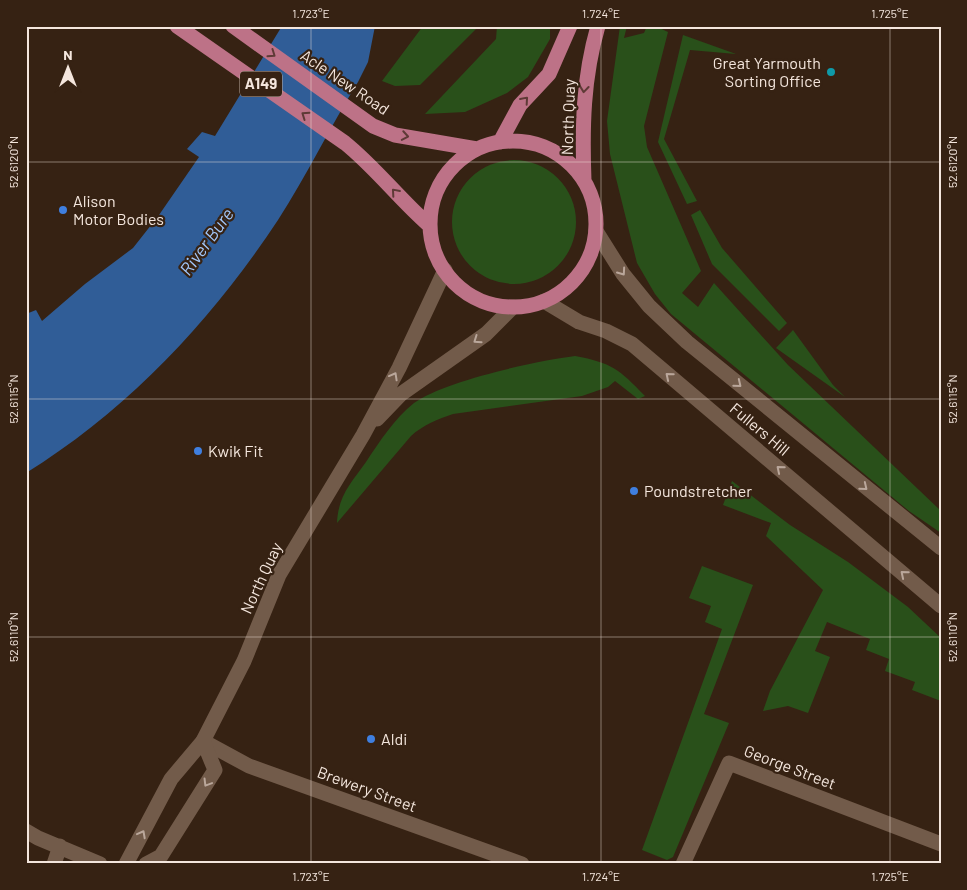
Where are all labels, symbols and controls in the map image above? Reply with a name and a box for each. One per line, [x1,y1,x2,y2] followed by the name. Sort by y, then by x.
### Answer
[292,6,330,20] text: 1.723°E
[582,6,620,20] text: 1.724°E
[871,6,909,20] text: 1.725°E
[42,42,92,92] north arrow
[297,45,393,118] street label: Acle New Road
[63,46,73,63] text: N
[266,49,275,57] one-way arrow
[713,53,821,90] place label: Great Yarmouth Sorting Office
[825,66,837,78] marker: Great Yarmouth Sorting Office
[240,72,282,96] road number: A149
[557,78,578,156] street label: North Quay
[579,86,590,94] one-way arrow
[519,97,528,106] one-way arrow
[301,112,310,121] one-way arrow
[401,131,410,141] one-way arrow
[6,136,20,188] text: 52.6120°N
[945,136,959,188] text: 52.6120°N
[392,189,401,198] one-way arrow
[73,191,164,228] place label: Alison Motor Bodies
[174,203,238,279] water label: River Bure
[57,204,69,216] marker: Alison Motor Bodies
[616,266,625,276] one-way arrow
[473,334,483,343] one-way arrow
[388,373,398,382] one-way arrow
[666,373,675,382] one-way arrow
[6,374,20,424] text: 52.6115°N
[945,374,959,424] text: 52.6115°N
[733,379,742,388] one-way arrow
[727,398,794,459] street label: Fullers Hill
[208,441,263,460] place label: Kwik Fit
[192,445,204,457] marker: Kwik Fit
[777,466,786,474] one-way arrow
[644,481,752,500] place label: Poundstretcher
[859,481,868,490] one-way arrow
[628,485,640,497] marker: Poundstretcher
[236,539,286,616] street label: North Quay
[900,571,909,580] one-way arrow
[6,612,20,662] text: 52.6110°N
[945,612,959,662] text: 52.6110°N
[381,729,407,748] place label: Aldi
[365,733,377,745] marker: Aldi
[742,740,839,793] street label: George Street
[315,762,419,815] street label: Brewery Street
[204,778,213,787] one-way arrow
[135,831,145,840] one-way arrow
[292,869,330,883] text: 1.723°E
[582,869,620,883] text: 1.724°E
[871,869,909,883] text: 1.725°E

